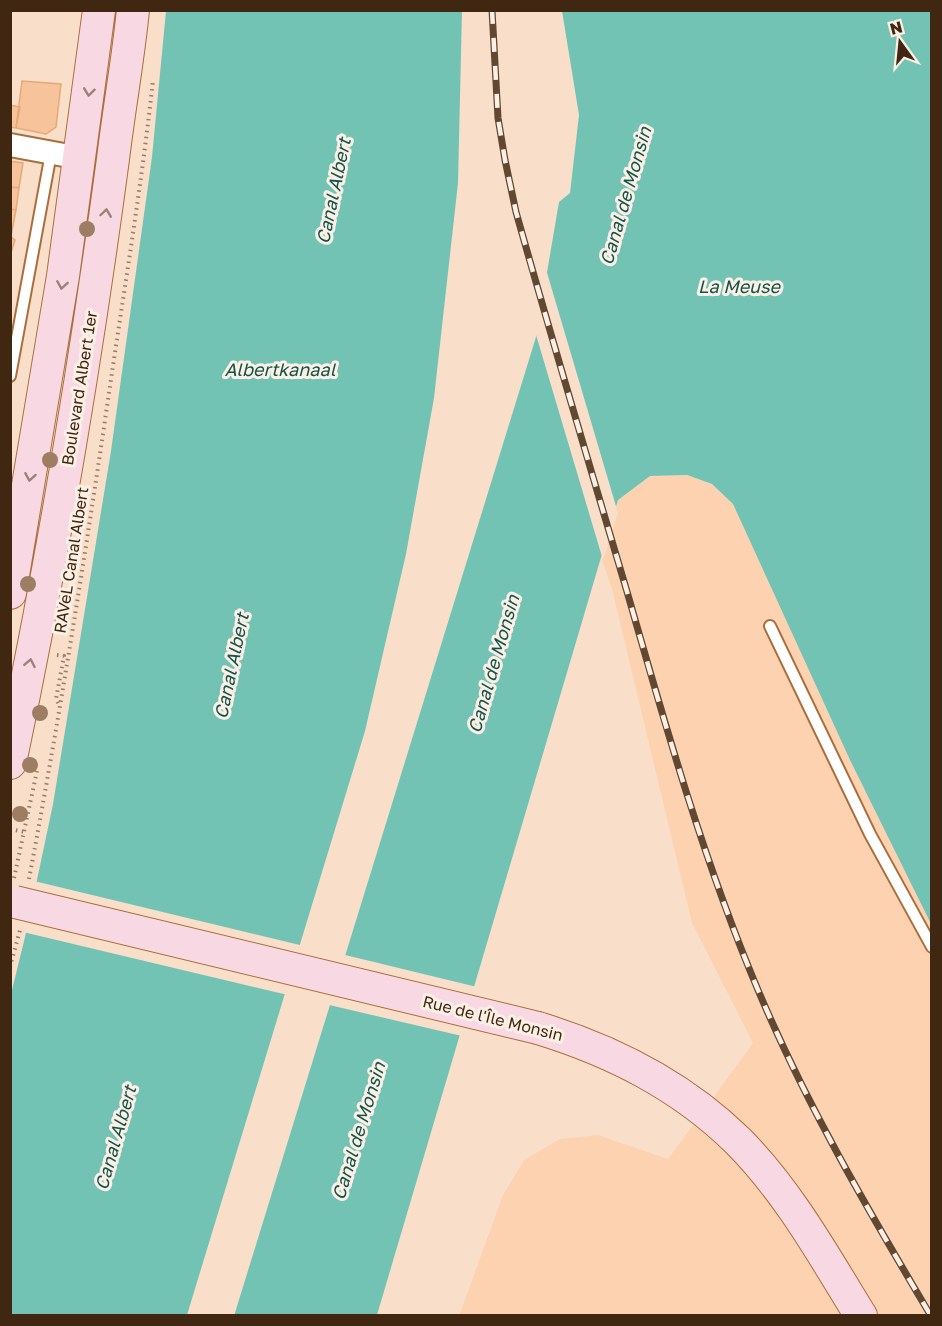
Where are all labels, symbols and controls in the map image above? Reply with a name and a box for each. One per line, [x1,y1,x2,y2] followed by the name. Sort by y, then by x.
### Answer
[870,12,930,72] north arrow
[888,16,905,39] text: N
[83,87,96,96] one-way arrow
[595,123,656,267] water label: Canal de Monsin
[311,134,355,246] water label: Canal Albert
[100,208,112,218] one-way arrow
[698,275,782,297] water label: La Meuse
[56,280,68,289] one-way arrow
[57,309,101,467] street label: Boulevard Albert 1er
[225,358,337,380] water label: Albertkanaal
[24,472,37,482] one-way arrow
[50,485,92,635] street label: RAVeL Canal Albert
[463,591,524,735] water label: Canal de Monsin
[209,609,253,721] water label: Canal Albert
[23,659,36,669] one-way arrow
[421,991,565,1045] street label: Rue de l'Île Monsin
[327,1058,390,1202] water label: Canal de Monsin
[90,1081,141,1192] water label: Canal Albert

